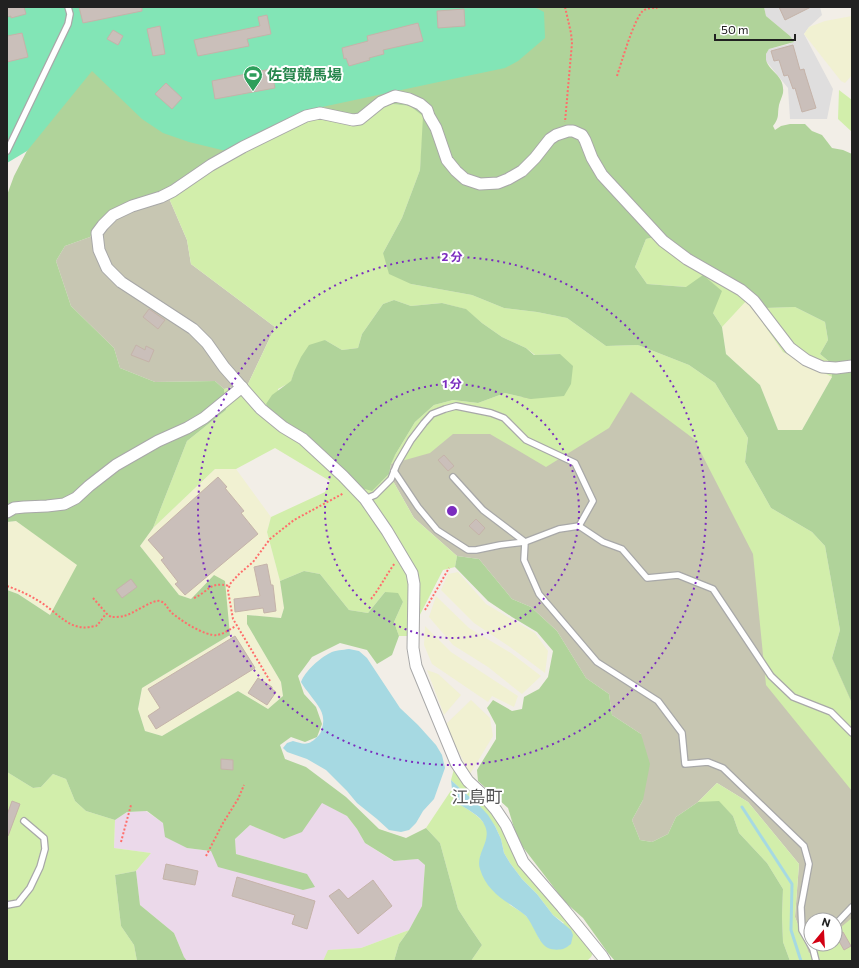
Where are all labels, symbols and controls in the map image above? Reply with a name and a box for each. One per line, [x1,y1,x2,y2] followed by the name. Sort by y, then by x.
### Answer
[715,16,795,42] scale bar
[721,22,749,36] text: 50 m
[242,64,264,92] sports icon: 佐賀競馬場
[267,65,342,83] place label: 佐賀競馬場
[441,249,463,263] text: 2 分
[442,376,462,390] text: 1 分
[445,504,459,518] centre of rings
[452,786,503,807] district label: 江島町
[803,912,843,952] north arrow
[820,915,832,929] text: N

